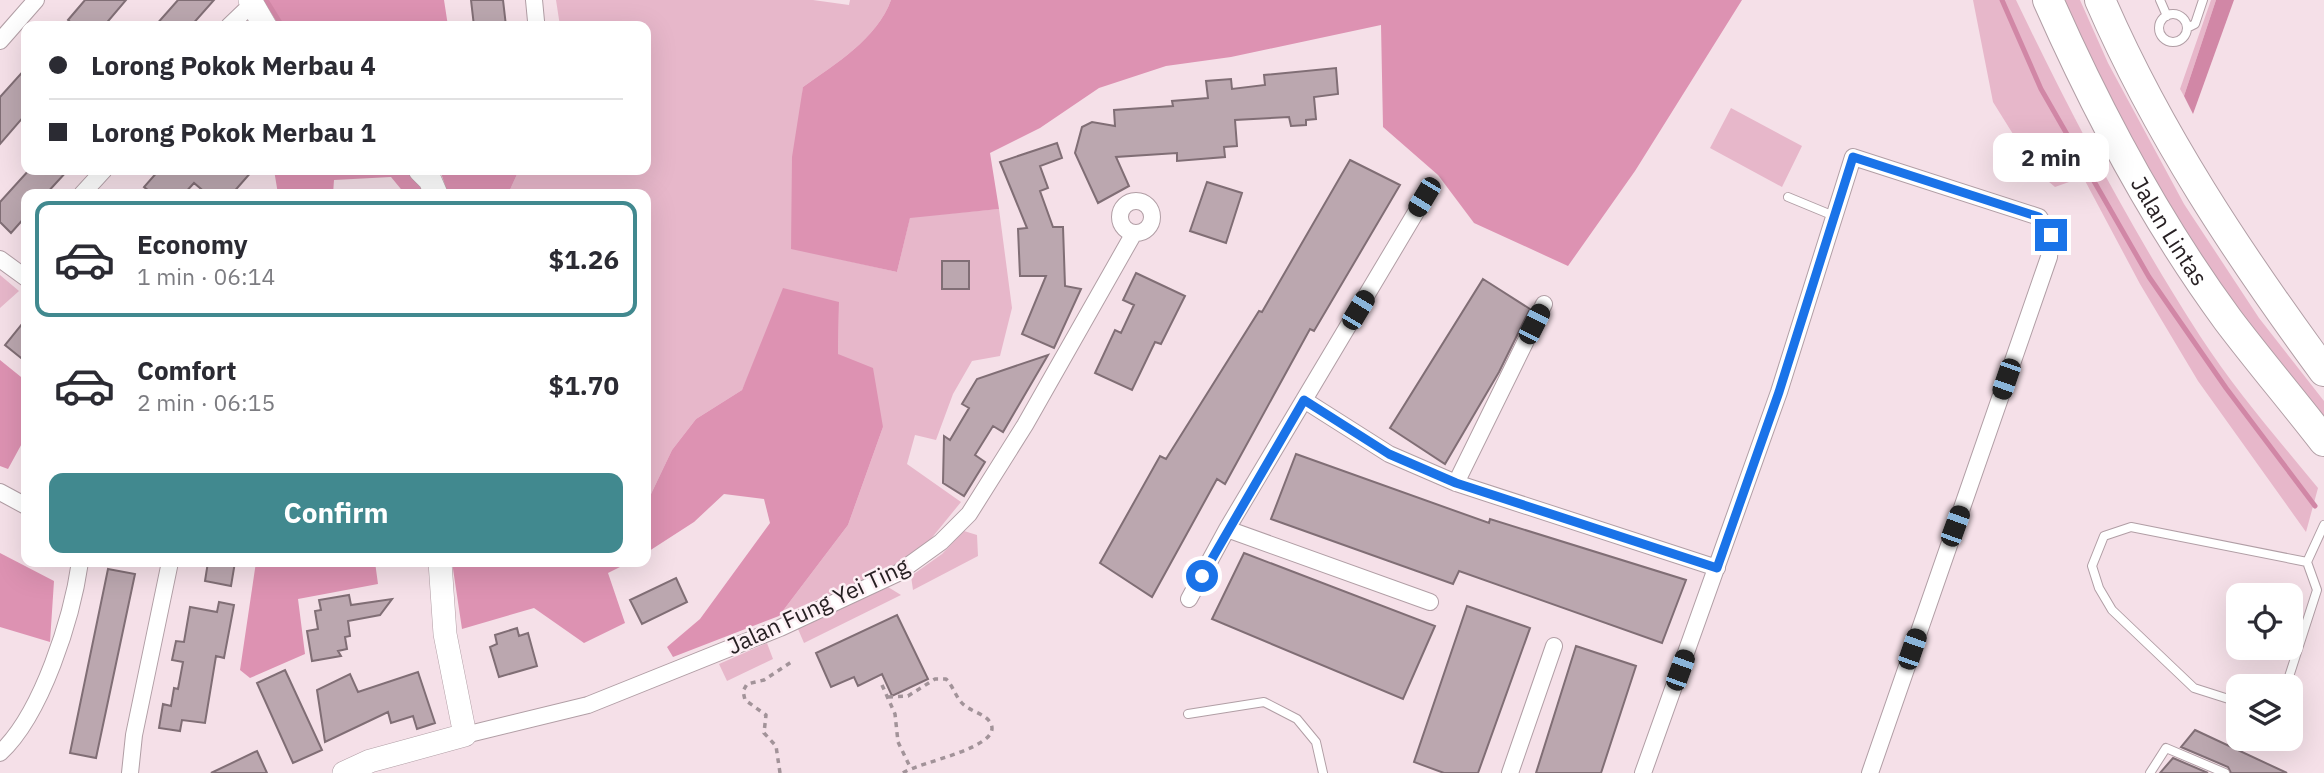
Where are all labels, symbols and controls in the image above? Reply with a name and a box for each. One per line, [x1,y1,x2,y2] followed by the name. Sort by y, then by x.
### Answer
[91,48,376,82] text: Lorong Pokok Merbau 4
[91,115,376,149] text: Lorong Pokok Merbau 1
[1993,134,2109,182] callout: 2 min
[2021,142,2081,172] text: 2 min
[2125,171,2215,291] street label: Jalan Lintas
[1405,174,1444,220] car
[2035,219,2067,251] route end
[137,227,248,261] text: Economy
[53,228,116,291] icon: car
[549,242,619,276] text: $1.26
[137,261,275,291] text: 1 min · 06:14
[1339,287,1378,333] car
[1516,301,1553,347] car
[137,353,236,387] text: Comfort
[53,354,116,417] icon: car
[1990,356,2023,402] car
[549,368,619,402] text: $1.70
[137,387,275,417] text: 2 min · 06:15
[49,473,623,553] button: Confirm
[1938,503,1973,549] car
[722,550,913,660] street label: Jalan Fung Yei Ting
[1186,560,1218,592] route start
[2226,583,2303,751] map controls
[2226,583,2303,660] button: locate
[1896,626,1929,672] car
[1663,647,1698,693] car
[2226,674,2303,751] button: layers

